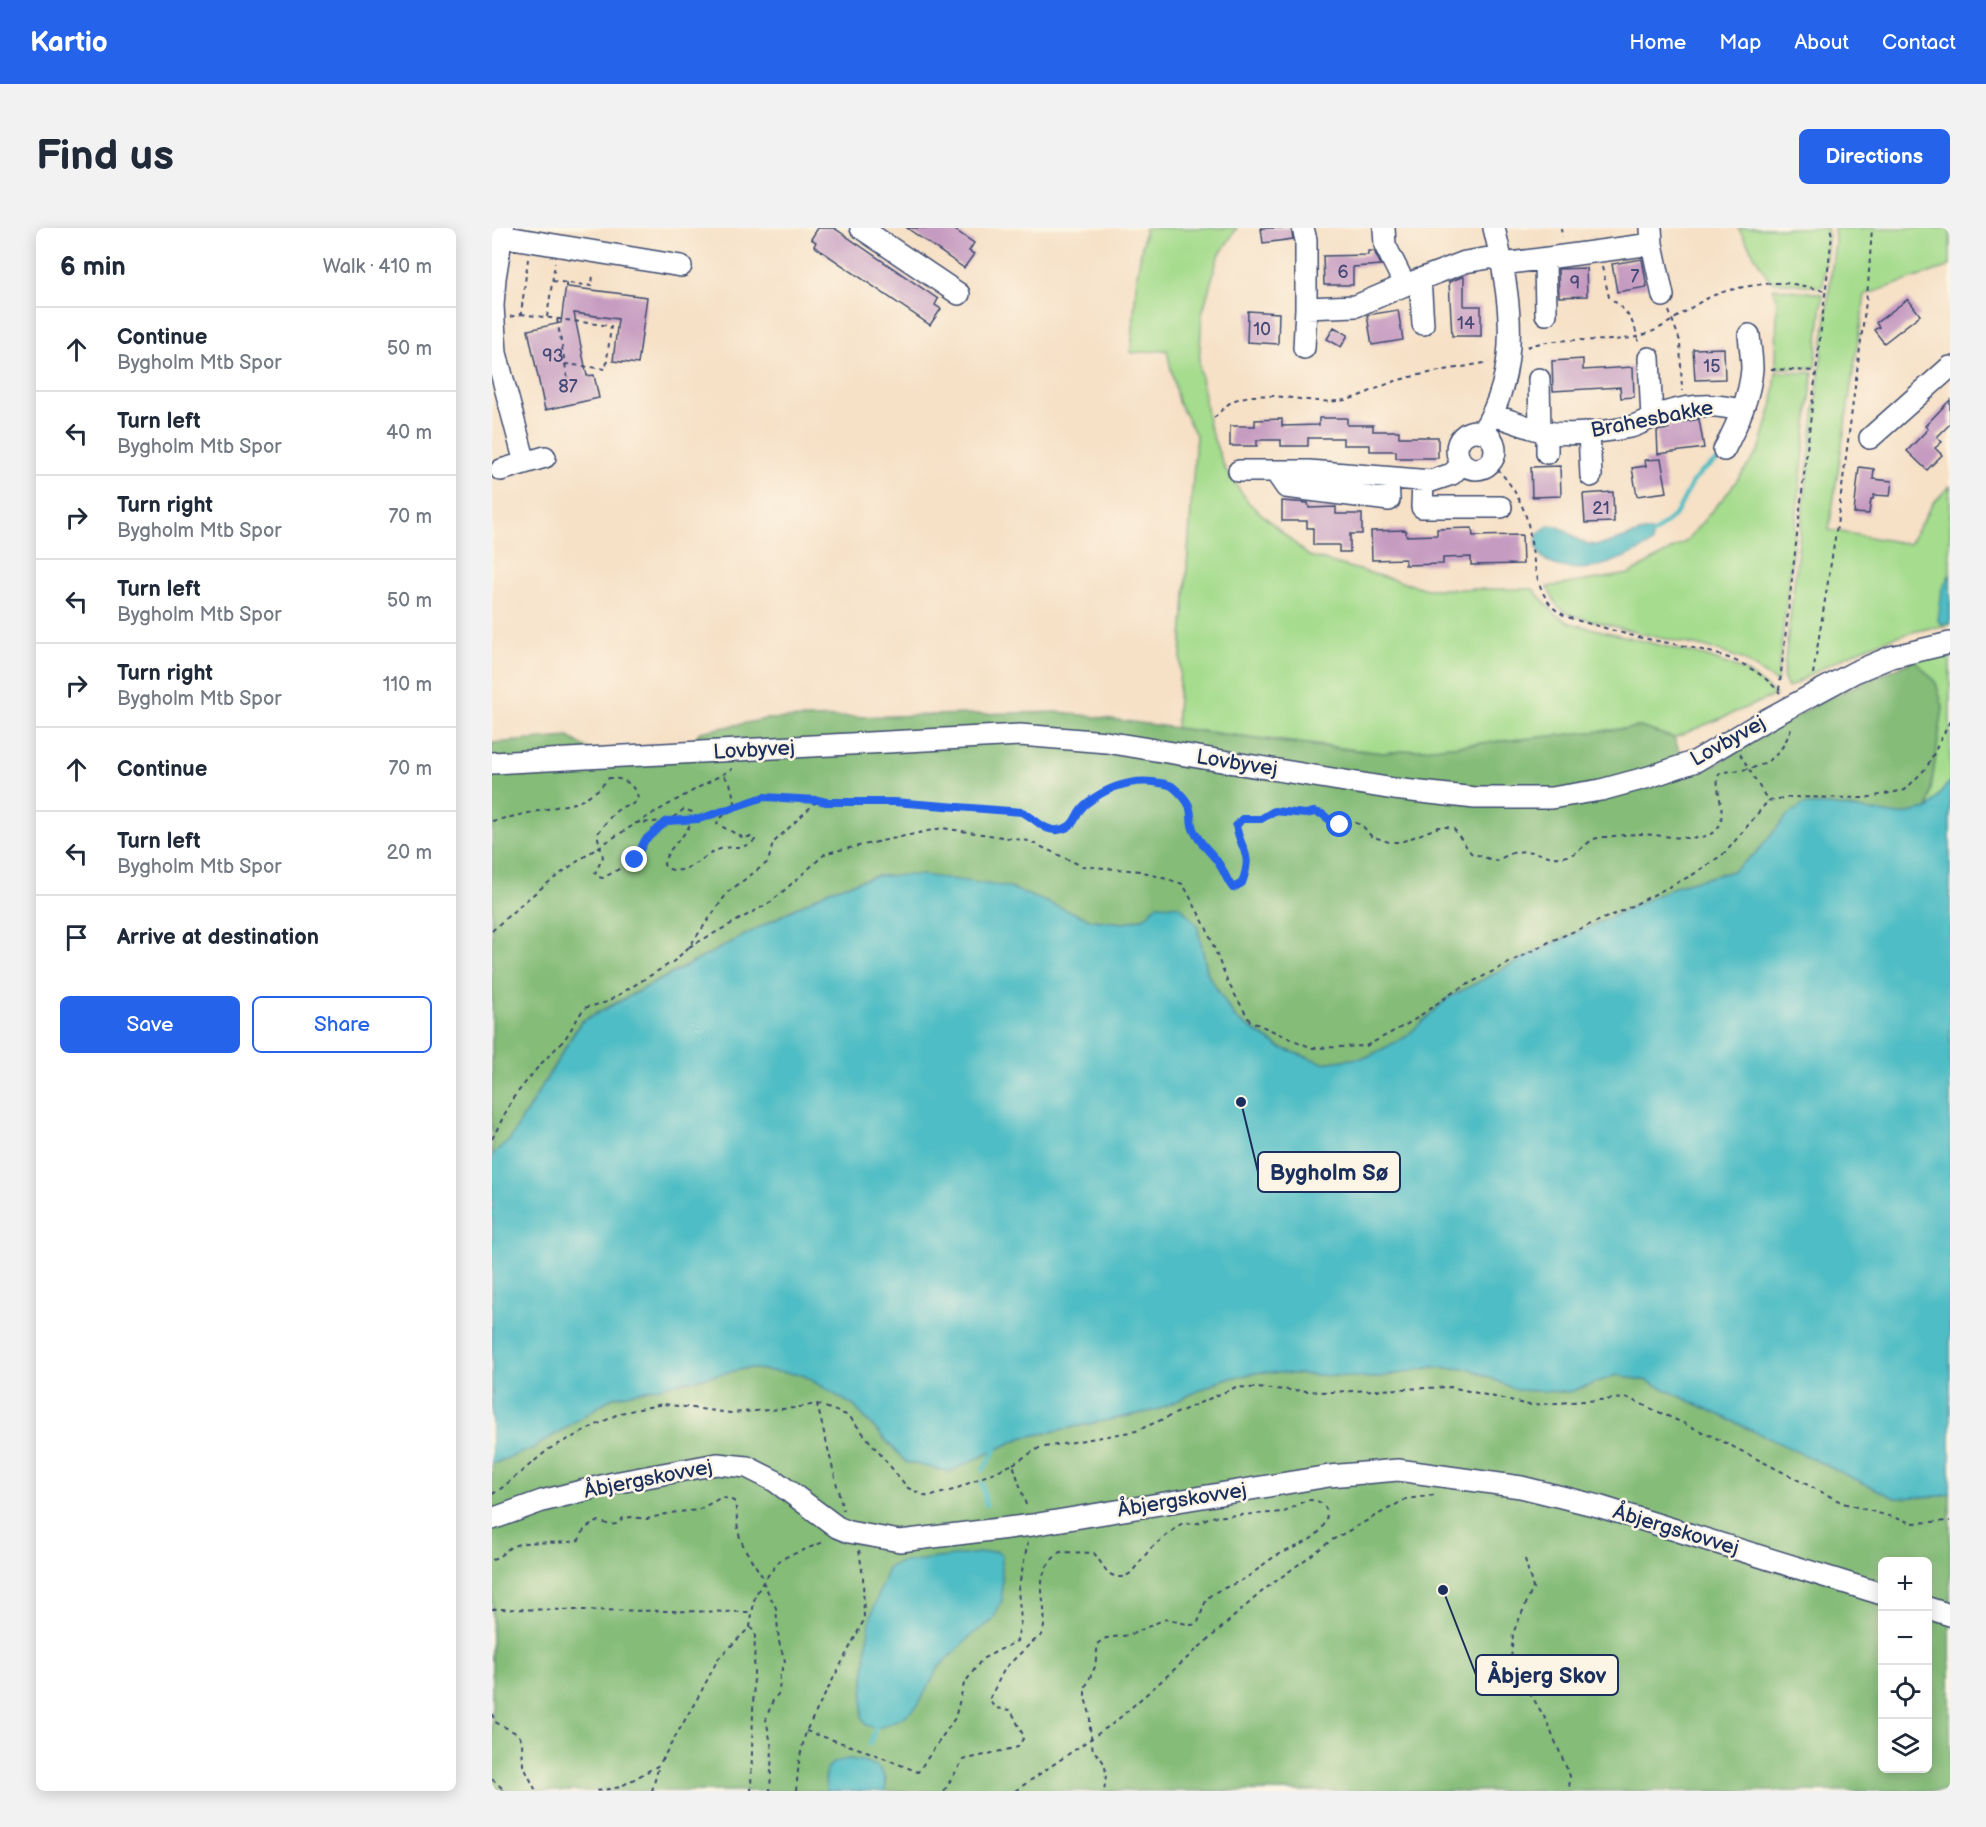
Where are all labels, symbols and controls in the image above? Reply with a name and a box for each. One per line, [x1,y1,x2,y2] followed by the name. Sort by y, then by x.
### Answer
[30,26,108,59] text: Kartio
[1629,30,1686,55] text: Home
[1719,30,1761,55] text: Map
[1794,30,1849,55] text: About
[1882,30,1956,55] text: Contact
[1799,129,1950,184] button: Directions
[36,131,174,182] text: Find us
[60,252,126,283] text: 6 min
[323,255,432,279] text: Walk · 410 m
[1338,262,1349,283] house number: 6
[1631,266,1640,287] house number: 7
[1570,273,1580,294] house number: 9
[1457,313,1475,334] house number: 14
[1253,319,1271,340] house number: 10
[117,324,207,351] text: Continue
[60,333,93,366] icon: ahead
[387,337,432,361] text: 50 m
[542,346,564,367] house number: 93
[117,351,282,375] text: Bygholm Mtb Spor
[1703,356,1721,377] house number: 15
[558,376,578,397] house number: 87
[1589,395,1715,443] street label: Brahesbakke
[117,408,201,435] text: Turn left
[60,417,93,450] icon: left
[386,421,432,445] text: 40 m
[117,435,282,459] text: Bygholm Mtb Spor
[117,492,213,519] text: Turn right
[1592,498,1610,519] house number: 21
[60,501,93,534] icon: right
[388,505,432,529] text: 70 m
[117,519,282,543] text: Bygholm Mtb Spor
[117,576,201,603] text: Turn left
[60,585,93,618] icon: left
[387,589,432,613] text: 50 m
[117,603,282,627] text: Bygholm Mtb Spor
[117,660,213,687] text: Turn right
[60,669,93,702] icon: right
[383,673,432,697] text: 110 m
[117,687,282,711] text: Bygholm Mtb Spor
[1686,710,1770,772] street label: Lovbyvej
[712,735,796,765] street label: Lovbyvej
[1195,744,1279,782] street label: Lovbyvej
[60,753,93,786] icon: ahead
[117,756,207,783] text: Continue
[388,757,432,781] text: 70 m
[1326,811,1352,837] route start
[117,828,201,855] text: Turn left
[60,837,93,870] icon: left
[387,841,432,865] text: 20 m
[621,846,647,872] route end
[117,855,282,879] text: Bygholm Mtb Spor
[60,921,93,954] icon: arrive
[117,924,319,951] text: Arrive at destination
[60,996,240,1053] button: Save
[252,996,432,1053] button: Share
[1258,1152,1400,1192] callout: Bygholm Sø
[1270,1160,1389,1187] text: Bygholm Sø
[581,1453,714,1504] street label: Åbjergskovvej
[1115,1476,1248,1523] street label: Åbjergskovvej
[1610,1498,1742,1561] street label: Åbjergskovvej
[1878,1557,1932,1773] map controls
[1878,1557,1932,1611] button: +
[1878,1611,1932,1665] button: −
[1476,1655,1618,1695] callout: Åbjerg Skov
[1487,1660,1607,1690] text: Åbjerg Skov
[1878,1665,1932,1719] button: locate
[1878,1719,1932,1773] button: layers

